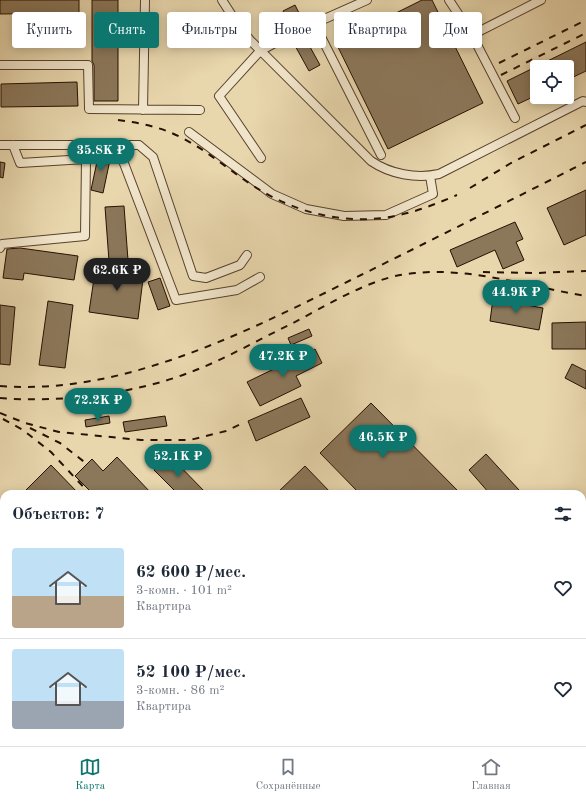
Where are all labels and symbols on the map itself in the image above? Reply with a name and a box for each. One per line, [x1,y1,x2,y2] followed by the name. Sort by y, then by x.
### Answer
[64,138,138,172] pin: 35.8K ₽
[80,258,154,292] pin: 62.6K ₽
[479,280,553,314] pin: 44.9K ₽
[246,344,320,378] pin: 47.2K ₽
[61,388,135,422] pin: 72.2K ₽
[346,425,420,459] pin: 46.5K ₽
[141,444,215,478] pin: 52.1K ₽

